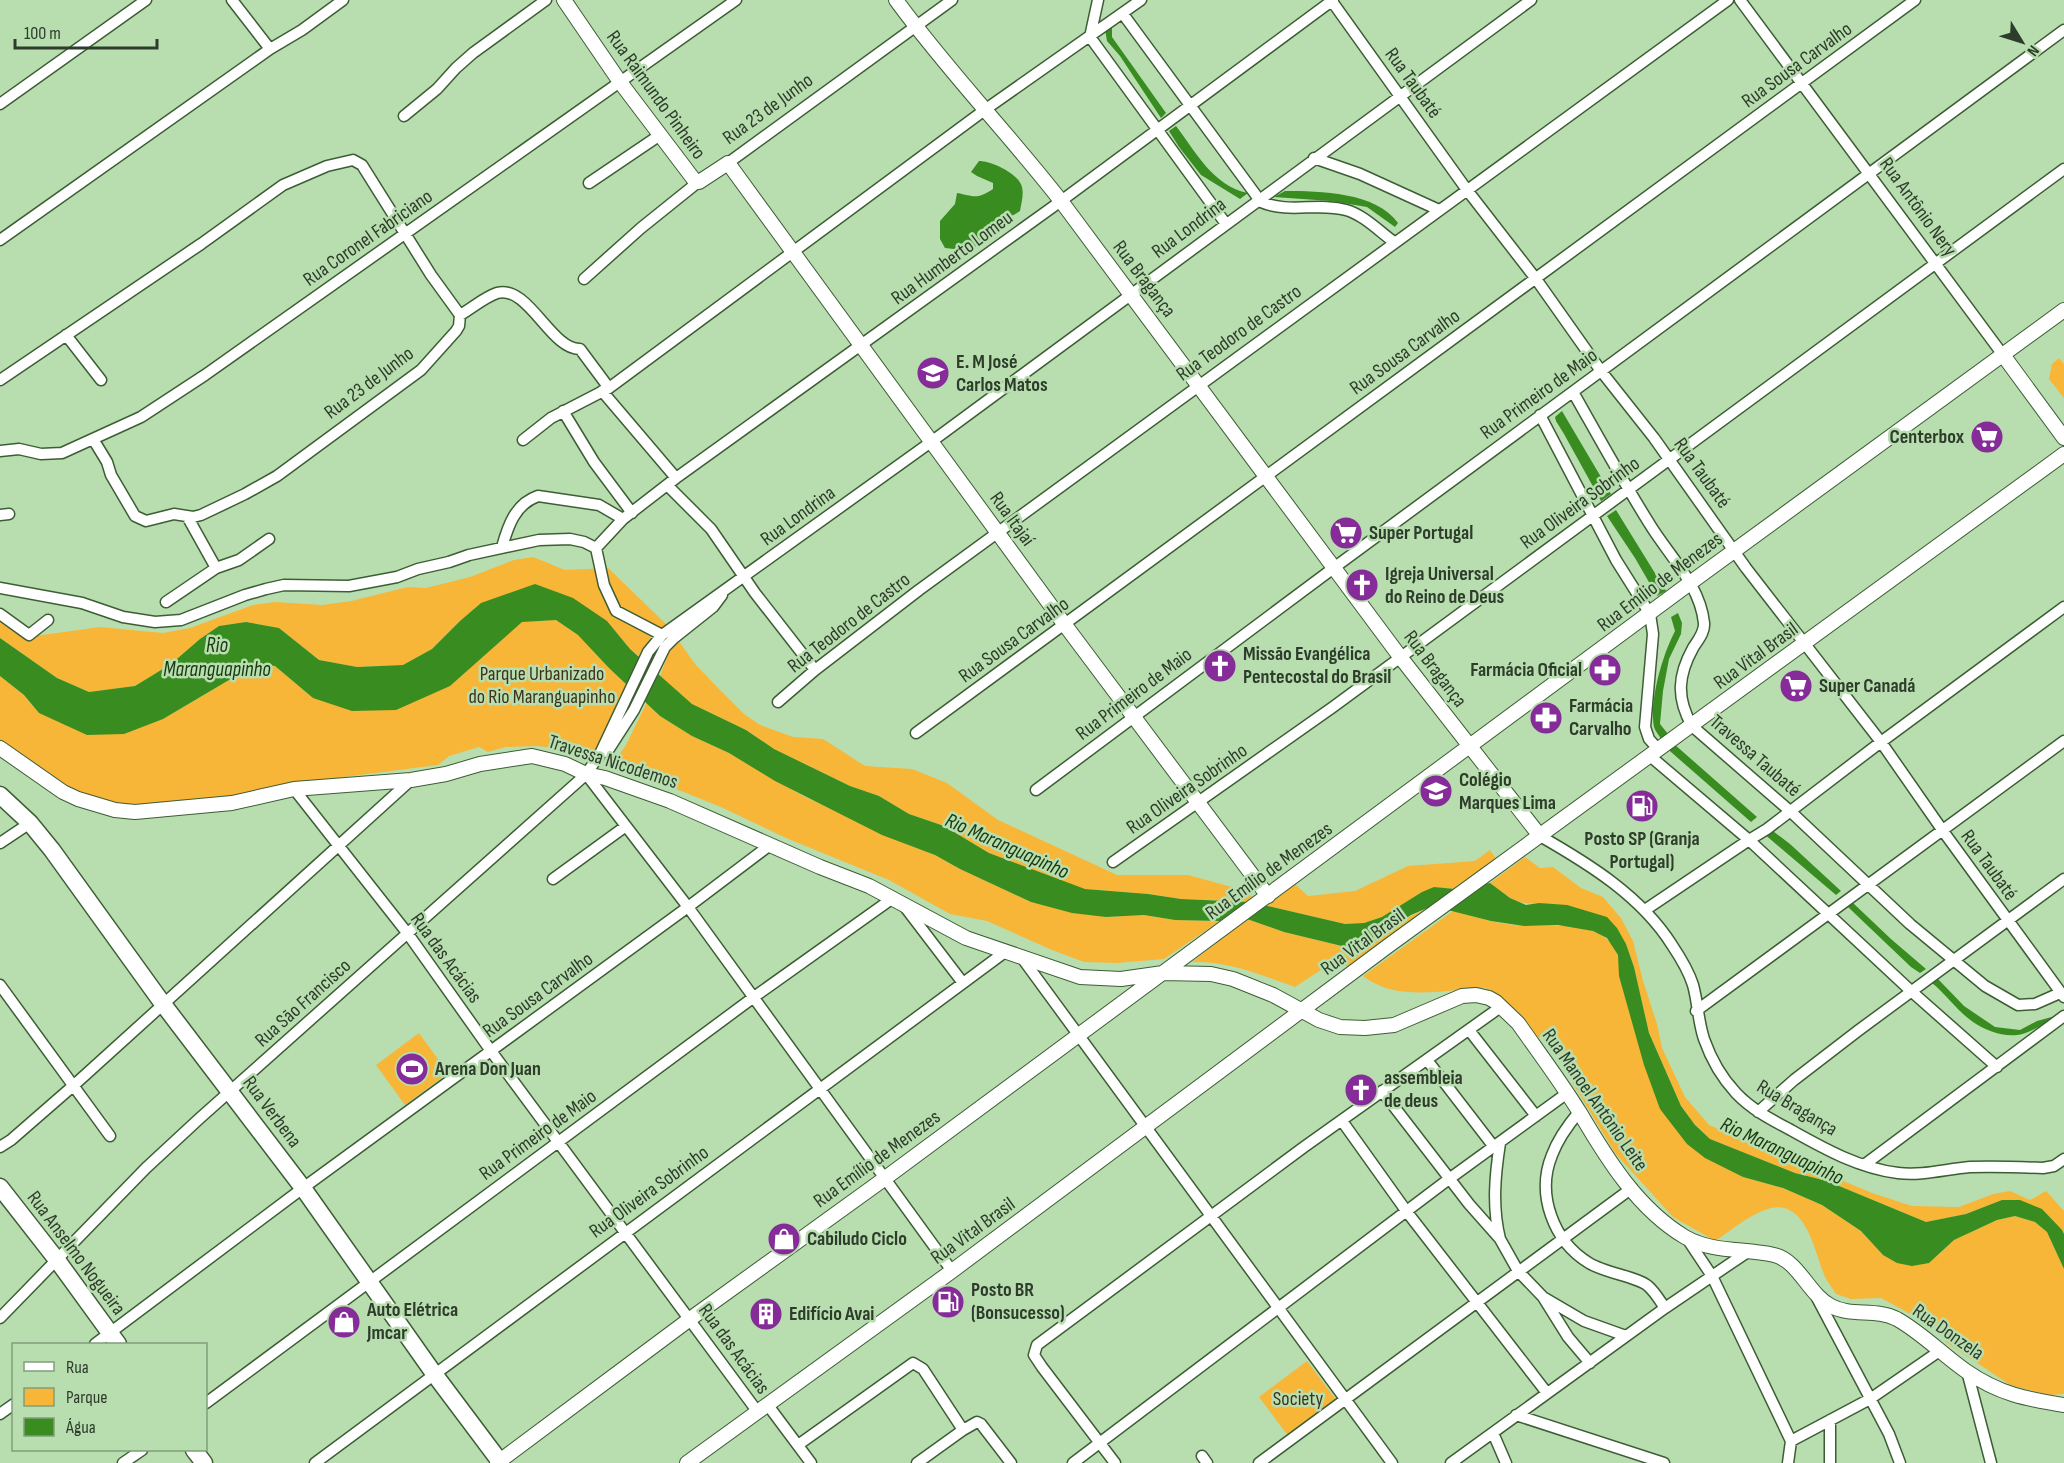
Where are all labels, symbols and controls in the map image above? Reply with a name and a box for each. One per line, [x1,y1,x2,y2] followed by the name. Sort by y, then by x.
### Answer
[15,12,158,50] scale bar
[1992,12,2052,72] north arrow
[1737,17,1857,113] street label: Rua Sousa Carvalho
[24,23,61,44] text: 100 m
[601,26,711,164] street label: Rua Raimundo Pinheiro
[2023,41,2043,60] text: N
[1379,43,1447,123] street label: Rua Taubaté
[718,68,818,150] street label: Rua 23 de Junho
[1874,153,1962,261] street label: Rua Antônio Nery
[299,184,437,292] street label: Rua Coronel Fabriciano
[1147,192,1231,264] street label: Rua Londrina
[887,206,1017,310] street label: Rua Humberto Lomeu
[1107,236,1181,322] street label: Rua Bragança
[1172,280,1306,386] street label: Rua Teodoro de Castro
[1345,304,1465,400] street label: Rua Sousa Carvalho
[320,342,418,424] street label: Rua 23 de Junho
[1476,343,1602,445] street label: Rua Primeiro de Maio
[956,350,1048,397] place label: E. M José Carlos Matos
[915,355,951,391] school or university icon: E. M José Carlos Matos
[1969,419,2005,455] supermarket icon: Centerbox
[1890,425,1965,449] place label: Centerbox
[1668,433,1736,513] street label: Rua Taubaté
[1516,452,1644,554] street label: Rua Oliveira Sobrinho
[756,481,840,551] street label: Rua Londrina
[984,487,1040,551] street label: Rua Itajaí
[1328,515,1364,551] supermarket icon: Super Portugal
[1369,521,1473,545] place label: Super Portugal
[1593,527,1727,637] street label: Rua Emílio de Menezes
[1385,562,1505,609] place label: Igreja Universal do Reino de Deus
[1344,567,1380,603] church icon: Igreja Universal do Reino de Deus
[783,568,915,678] street label: Rua Teodoro de Castro
[954,592,1074,688] street label: Rua Sousa Carvalho
[1709,617,1803,695] street label: Rua Vital Brasil
[1398,626,1472,712] street label: Rua Bragança
[163,633,271,682] water label: Rio Maranguapinho
[1243,642,1391,689] place label: Missão Evangélica Pentecostal do Brasil
[1071,643,1197,745] street label: Rua Primeiro de Maio
[1202,648,1238,684] church icon: Missão Evangélica Pentecostal do Brasil
[1587,652,1623,688] pharmacy icon: Farmácia Oficial
[1470,658,1582,682] place label: Farmácia Oficial
[469,662,615,709] park label: Parque Urbanizado do Rio Maranguapinho
[1778,668,1814,704] supermarket icon: Super Canadá
[1819,674,1915,698] place label: Super Canadá
[1569,694,1633,741] place label: Farmácia Carvalho
[1528,700,1564,736] pharmacy icon: Farmácia Carvalho
[1704,710,1806,802] street label: Travessa Taubaté
[545,730,681,794] street label: Travessa Nicodemos
[1122,738,1252,840] street label: Rua Oliveira Sobrinho
[1459,768,1556,815] place label: Colégio Marques Lima
[1418,773,1454,809] school or university icon: Colégio Marques Lima
[1624,788,1660,824] fuel station icon: Posto SP (Granja Portugal)
[941,808,1073,885] water label: Rio Maranguapinho
[1201,817,1337,925] street label: Rua Emílio de Menezes
[1955,825,2023,905] street label: Rua Taubaté
[1584,827,1700,874] place label: Posto SP (Granja Portugal)
[1316,903,1410,981] street label: Rua Vital Brasil
[405,908,487,1008] street label: Rua das Acácias
[478,947,598,1043] street label: Rua Sousa Carvalho
[250,954,356,1052] street label: Rua São Francisco
[1537,1024,1653,1176] street label: Rua Manoel Antônio Leite
[394,1051,430,1087] sports icon: Arena Don Juan
[434,1057,541,1081] place label: Arena Don Juan
[1384,1066,1463,1113] place label: assembleia de deus
[237,1072,307,1152] street label: Rua Verbena
[1343,1072,1379,1108] church icon: assembleia de deus
[1752,1075,1842,1141] street label: Rua Bragança
[475,1084,601,1186] street label: Rua Primeiro de Maio
[809,1105,945,1213] street label: Rua Emílio de Menezes
[1717,1112,1848,1191] water label: Rio Maranguapinho
[585,1141,713,1243] street label: Rua Oliveira Sobrinho
[22,1186,130,1320] street label: Rua Anselmo Nogueira
[926,1192,1020,1270] street label: Rua Vital Brasil
[766,1221,802,1257] shop icon: Cabiludo Ciclo
[807,1227,907,1251] place label: Cabiludo Ciclo
[971,1278,1065,1325] place label: Posto BR (Bonsucesso)
[930,1284,966,1320] fuel station icon: Posto BR (Bonsucesso)
[748,1296,784,1332] building icon: Edifício Avai
[366,1298,458,1345] place label: Auto Elétrica Jmcar
[693,1299,775,1399] street label: Rua das Acácias
[1908,1299,1988,1365] street label: Rua Donzela
[789,1302,874,1326] place label: Edifício Avai
[326,1304,362,1340] shop icon: Auto Elétrica Jmcar
[12,1343,207,1451] legend
[66,1357,89,1378] text: Rua
[66,1387,107,1408] text: Parque
[1273,1387,1323,1411] park label: Society
[65,1417,96,1438] text: Água

